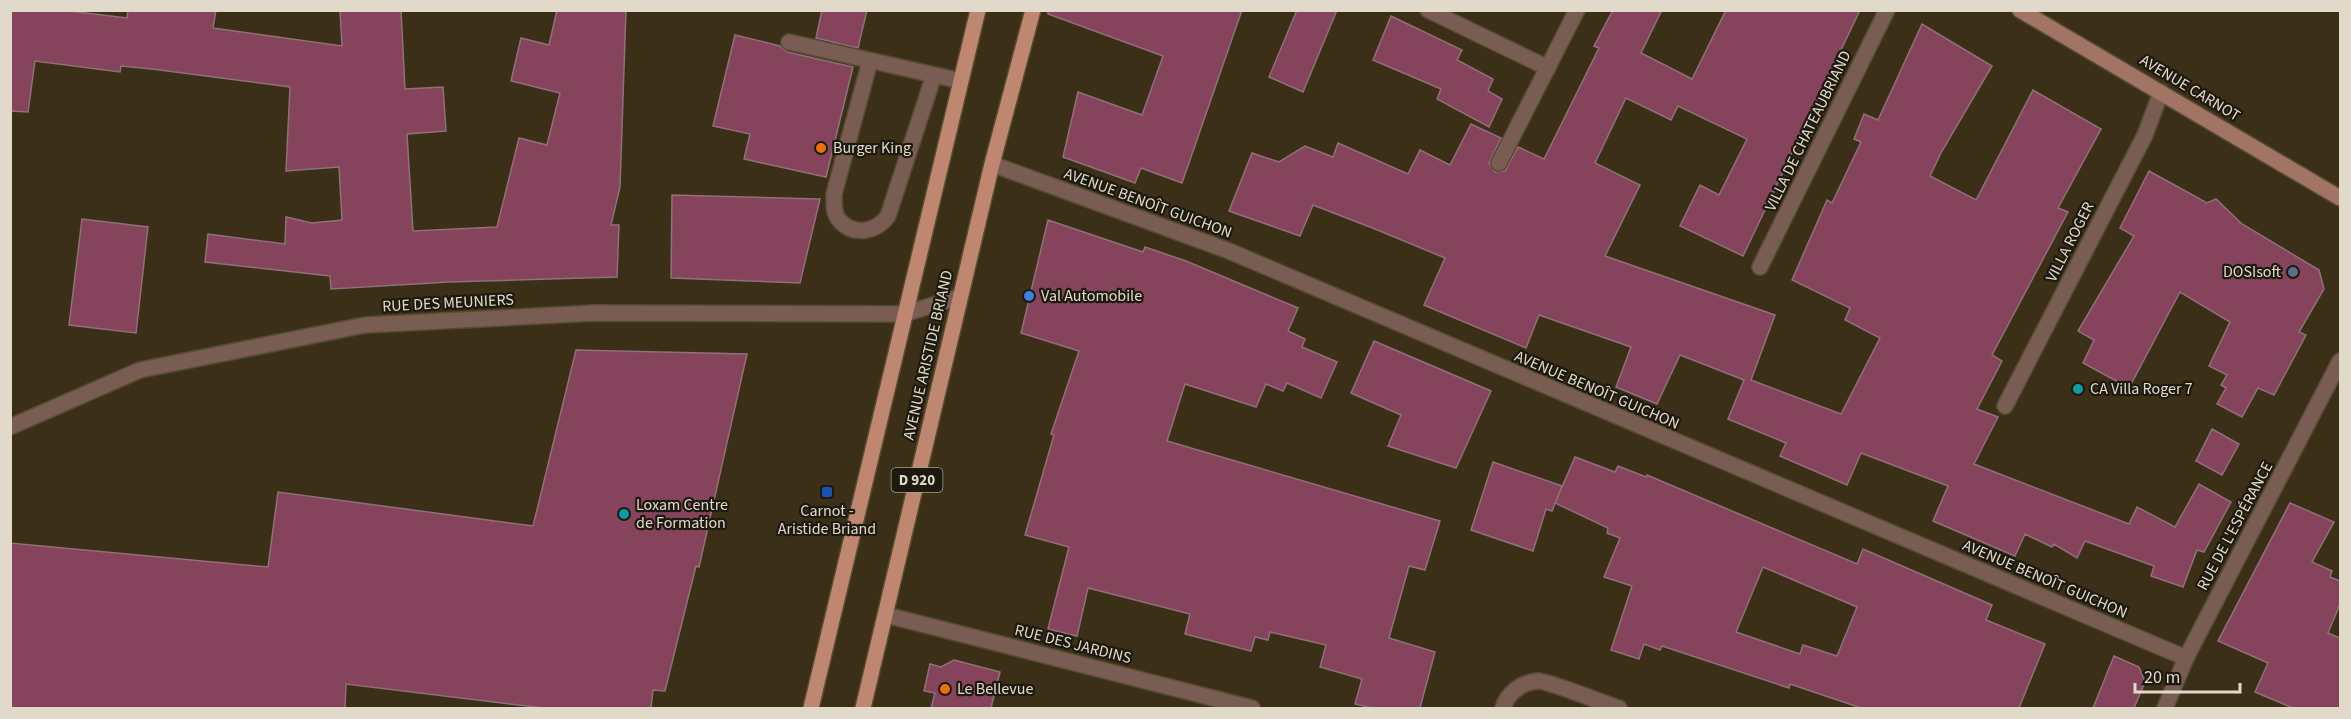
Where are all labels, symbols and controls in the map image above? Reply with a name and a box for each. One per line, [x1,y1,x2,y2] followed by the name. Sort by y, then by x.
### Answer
[1759,47,1857,215] street label: VILLA DE CHATEAUBRIAND
[2136,49,2245,127] street label: AVENUE CARNOT
[833,137,911,159] place label: Burger King
[814,141,828,155] marker: Burger King
[1061,162,1235,244] street label: AVENUE BENOÎT GUICHON
[2040,198,2100,286] street label: VILLA ROGER
[2223,261,2281,283] place label: DOSIsoft
[2286,265,2300,279] marker: DOSIsoft
[898,268,958,442] street label: AVENUE ARISTIDE BRIAND
[1041,285,1142,307] place label: Val Automobile
[382,289,514,317] street label: RUE DES MEUNIERS
[1022,289,1036,303] marker: Val Automobile
[1511,345,1683,435] street label: AVENUE BENOÎT GUICHON
[2090,378,2193,400] place label: CA Villa Roger 7
[2071,382,2085,396] marker: CA Villa Roger 7
[2192,458,2278,594] street label: RUE DE L'ESPÉRANCE
[892,468,942,492] road number: D 920
[820,485,834,499] marker: Carnot - Aristide Briand
[636,494,728,534] place label: Loxam Centre de Formation
[778,500,876,540] place label: Carnot - Aristide Briand
[617,507,631,521] marker: Loxam Centre de Formation
[1959,534,2131,624] street label: AVENUE BENOÎT GUICHON
[1012,619,1134,669] street label: RUE DES JARDINS
[2135,656,2240,694] scale bar
[2144,665,2180,690] text: 20 m
[957,678,1033,700] place label: Le Bellevue
[938,682,952,696] marker: Le Bellevue

